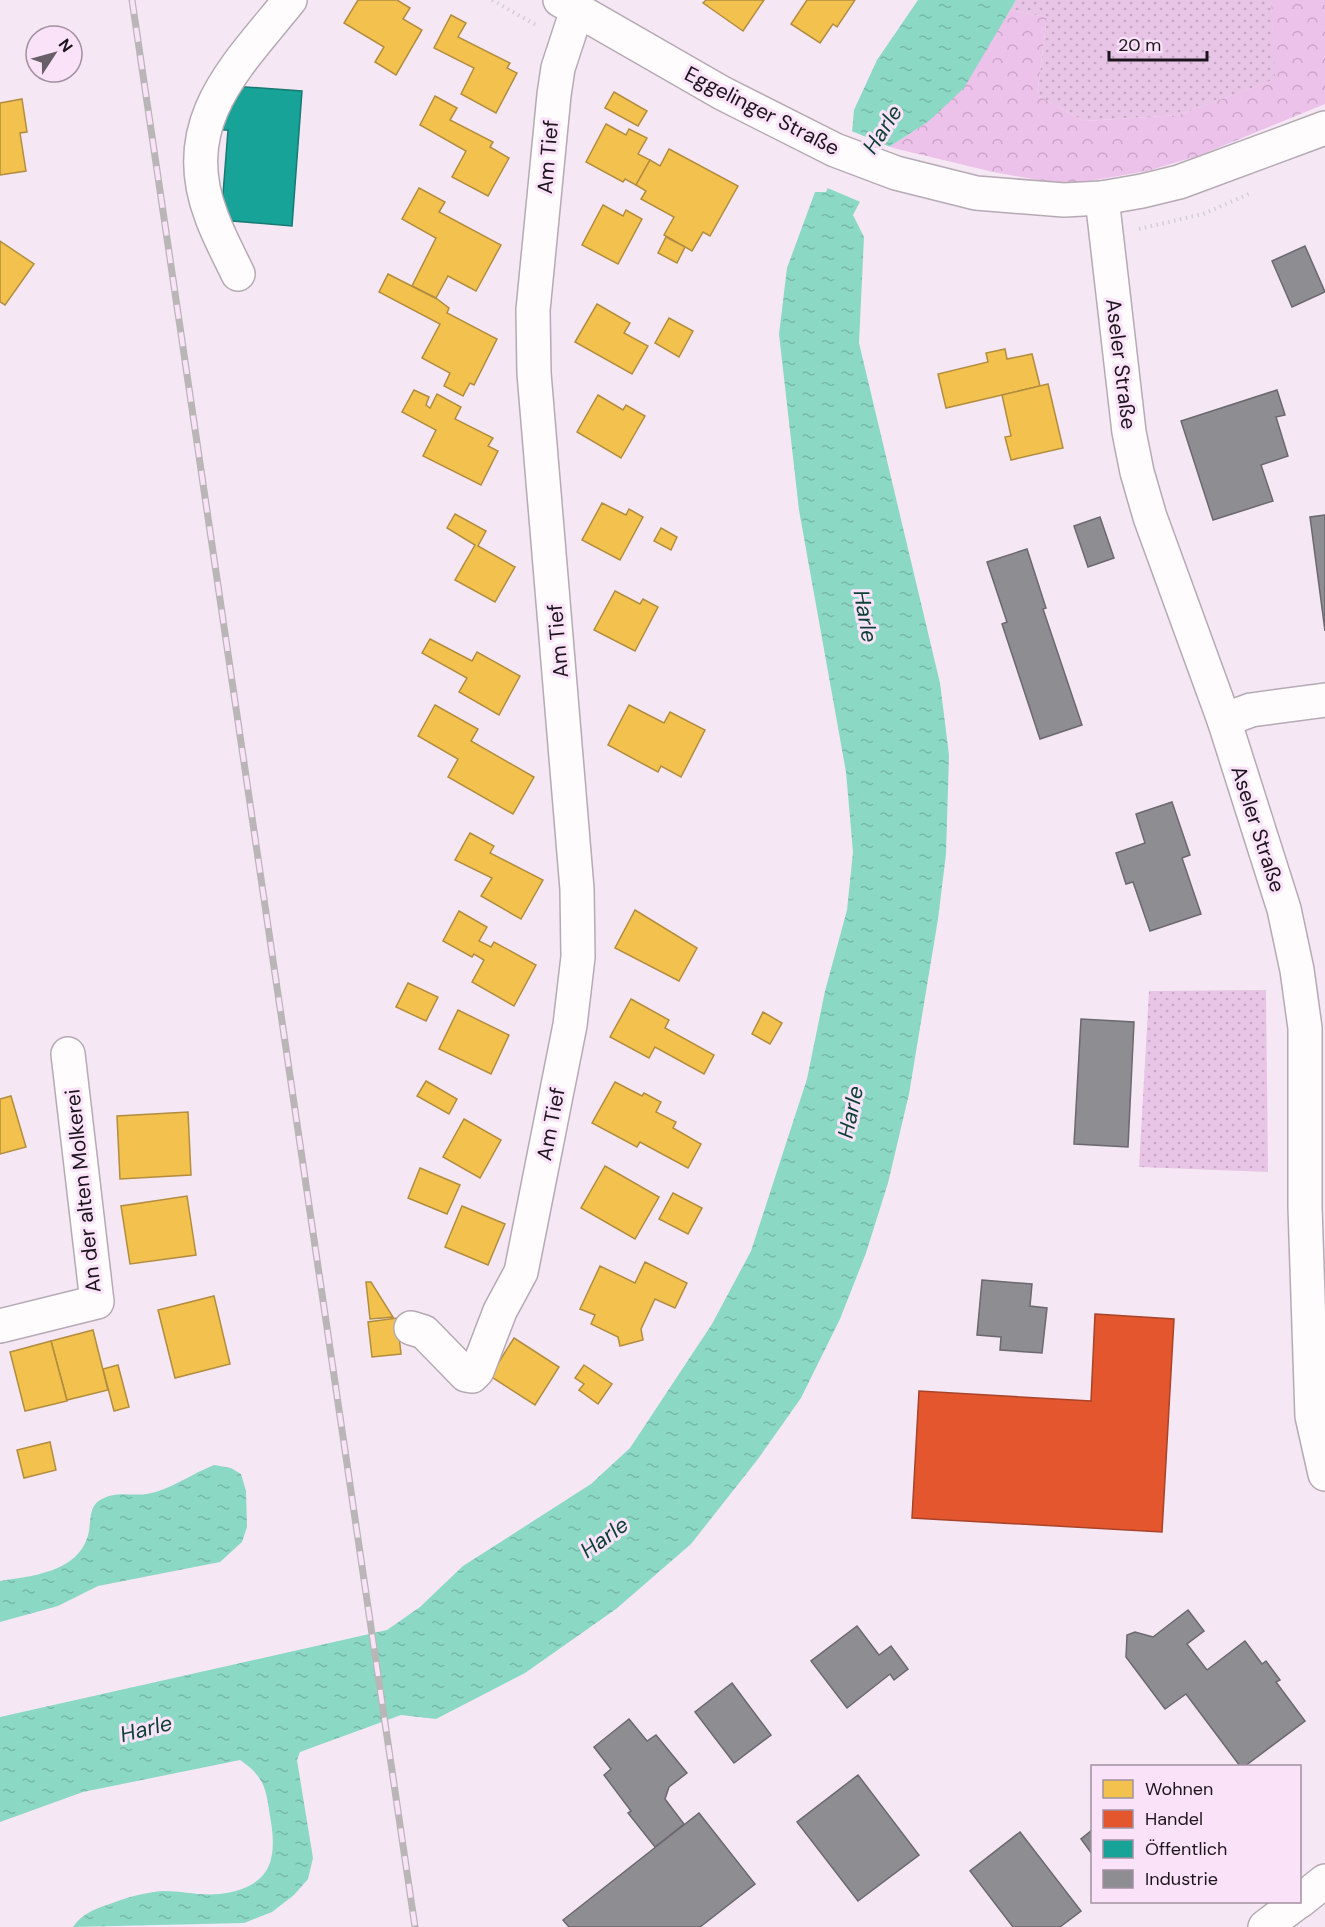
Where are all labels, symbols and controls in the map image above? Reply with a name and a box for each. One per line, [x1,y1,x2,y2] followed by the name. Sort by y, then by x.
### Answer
[24,24,84,84] north arrow
[1109,24,1206,62] scale bar
[1118,33,1161,57] text: 20 m
[54,35,78,56] text: N
[680,60,844,162] street label: Eggelinger Straße
[856,99,909,159] water label: Harle
[531,119,565,195] street label: Am Tief
[1099,297,1143,431] street label: Aseler Straße
[847,588,884,645] water label: Harle
[541,603,575,679] street label: Am Tief
[1224,762,1292,896] street label: Aseler Straße
[831,1083,870,1141] water label: Harle
[530,1085,572,1163] street label: Am Tief
[58,1088,108,1294] street label: An der alten Molkerei
[574,1510,634,1565] water label: Harle
[117,1708,175,1749] water label: Harle
[1091,1765,1301,1903] legend
[1145,1777,1213,1801] text: Wohnen
[1145,1807,1203,1831] text: Handel
[1145,1837,1227,1861] text: Öffentlich
[1145,1867,1218,1891] text: Industrie

